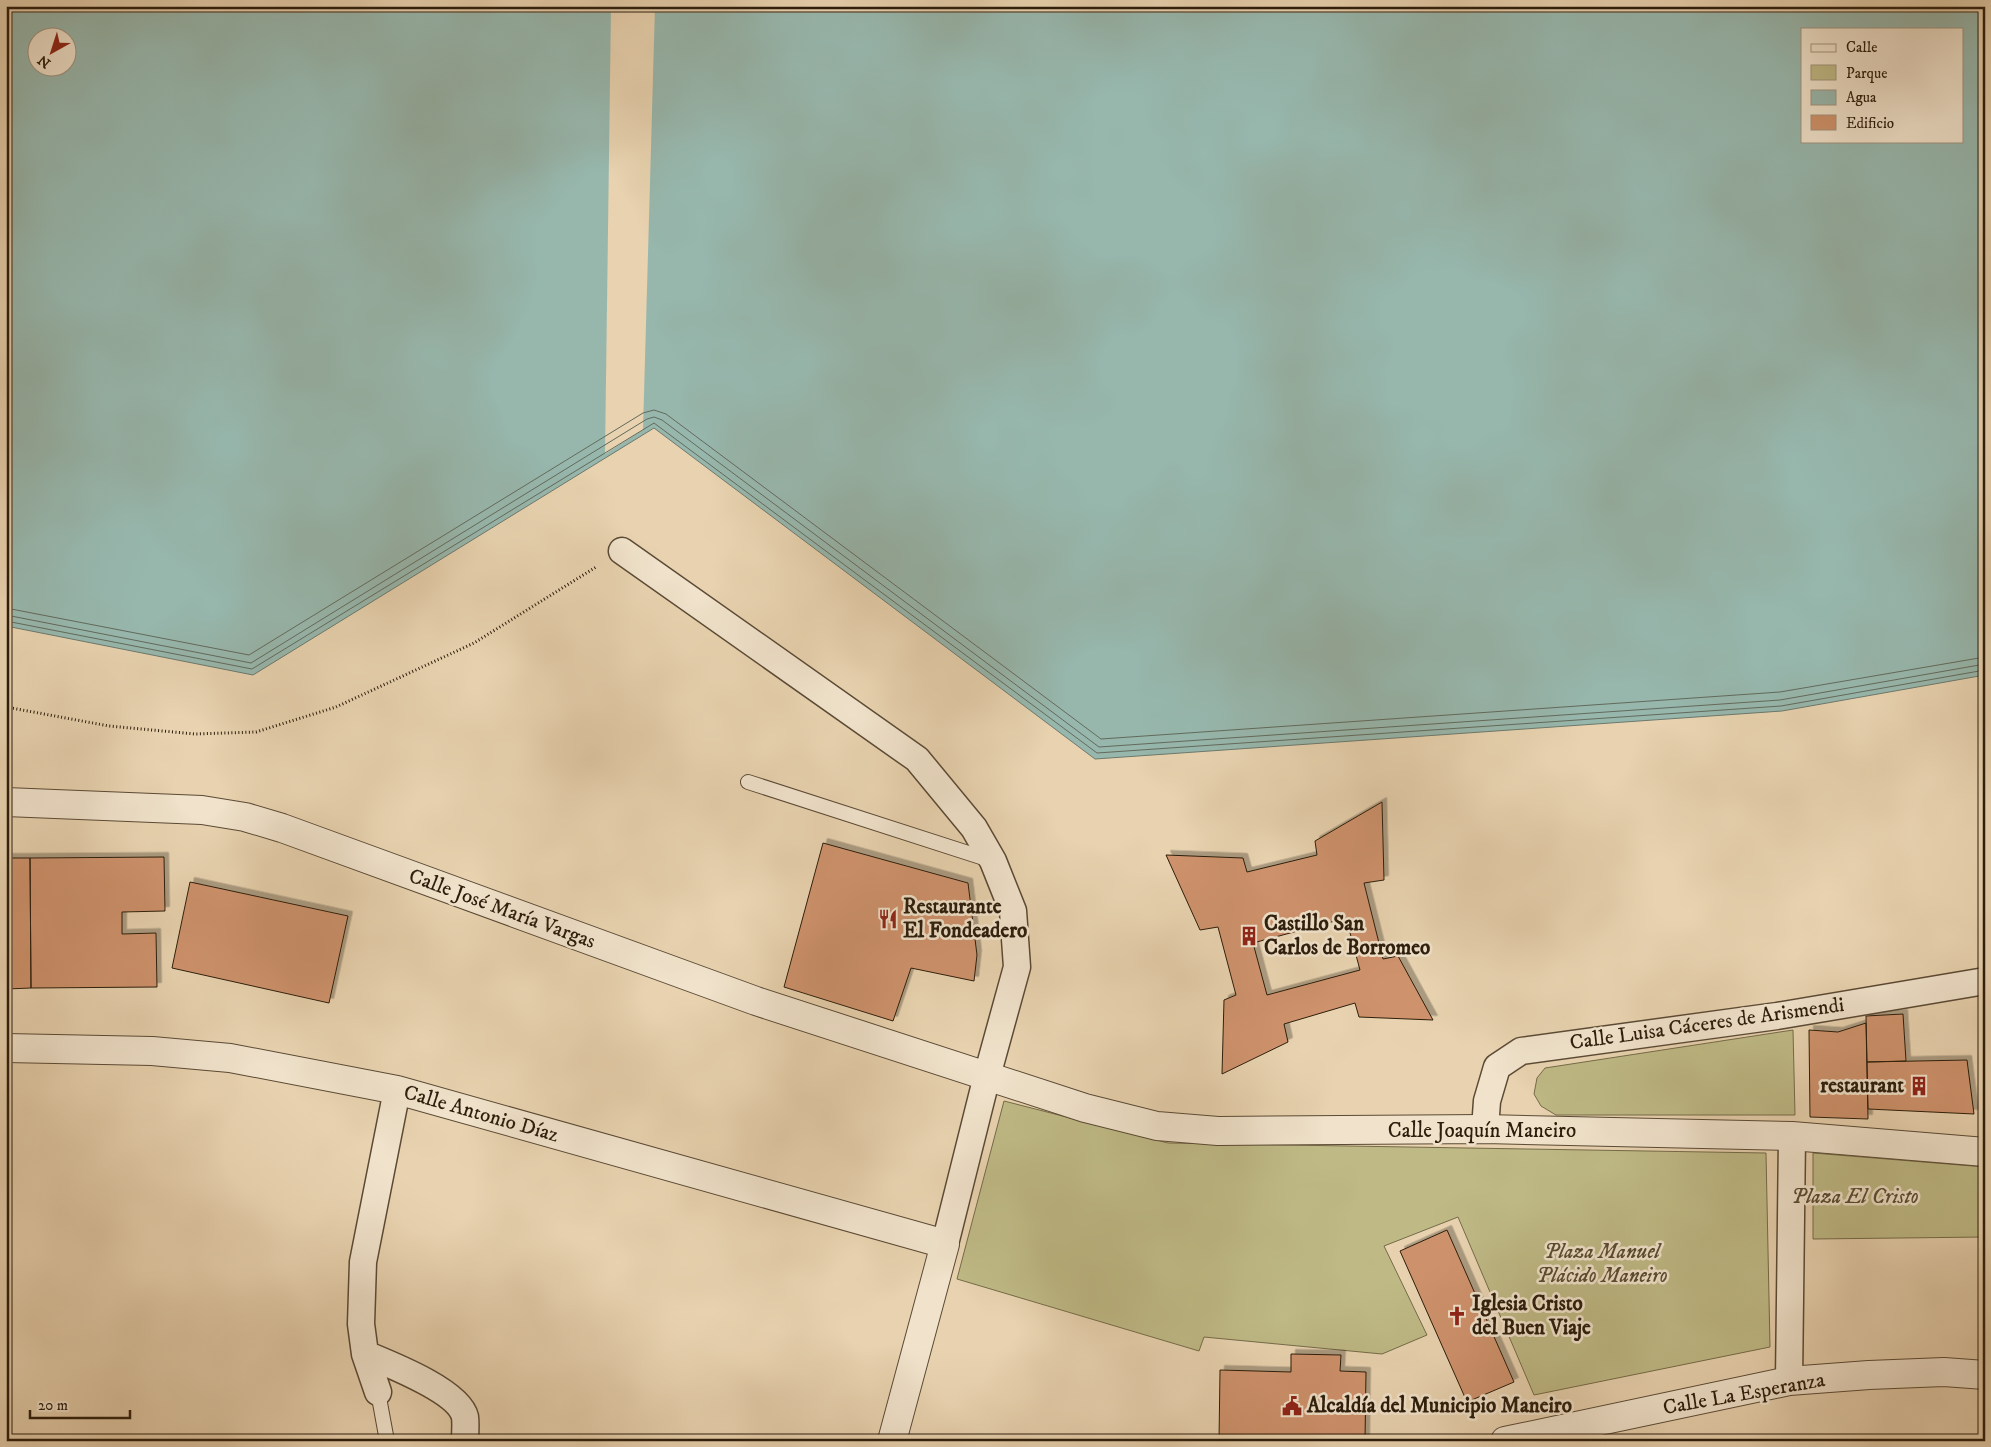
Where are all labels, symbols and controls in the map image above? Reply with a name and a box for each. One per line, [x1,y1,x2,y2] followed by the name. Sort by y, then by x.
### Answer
[28,28,78,78] north arrow
[1801,28,1964,142] legend
[1846,38,1878,57] text: Calle
[34,50,55,72] text: N
[1846,64,1887,83] text: Parque
[1846,88,1877,107] text: Agua
[1846,114,1894,133] text: Edificio
[405,863,599,955] street label: Calle José María Vargas
[903,894,1027,944] place label: Restaurante El Fondeadero
[877,908,899,930] restaurant icon: Restaurante El Fondeadero
[1264,911,1430,961] place label: Castillo San Carlos de Borromeo
[1238,925,1260,947] building icon: Castillo San Carlos de Borromeo
[1568,992,1846,1056] street label: Calle Luisa Cáceres de Arismendi
[1820,1073,1904,1099] place label: restaurant
[1908,1075,1930,1097] building icon: restaurant
[401,1079,561,1149] street label: Calle Antonio Díaz
[1388,1118,1576,1144] street label: Calle Joaquín Maneiro
[1791,1184,1919,1210] park label: Plaza El Cristo
[1537,1239,1668,1289] park label: Plaza Manuel Plácido Maneiro
[1472,1291,1591,1342] place label: Iglesia Cristo del Buen Viaje
[1446,1305,1468,1327] church icon: Iglesia Cristo del Buen Viaje
[1661,1367,1827,1421] street label: Calle La Esperanza
[30,1387,130,1419] scale bar
[1306,1393,1572,1419] place label: Alcaldía del Municipio Maneiro
[1281,1395,1303,1417] public building icon: Alcaldía del Municipio Maneiro
[38,1396,68,1415] text: 20 m

